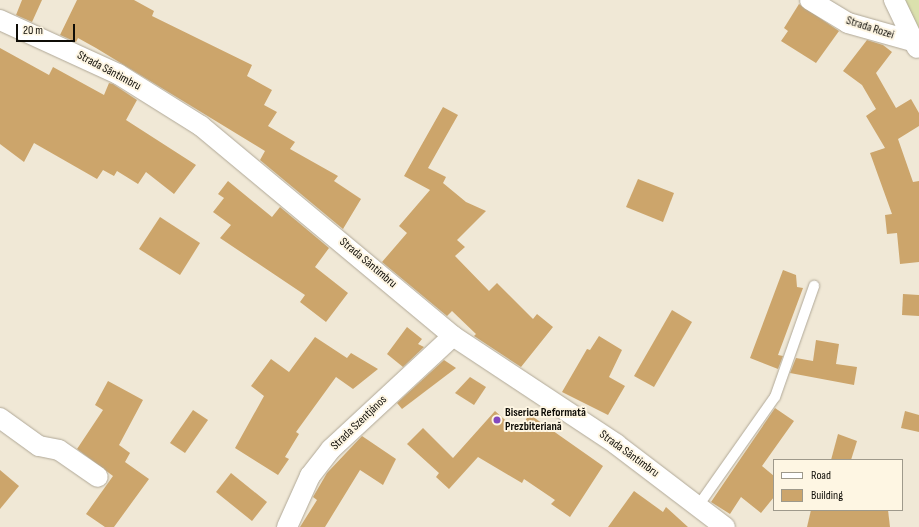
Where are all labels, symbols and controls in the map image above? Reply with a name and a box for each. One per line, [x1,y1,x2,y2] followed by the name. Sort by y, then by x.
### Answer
[844,13,896,43] street label: Strada Rozei
[18,16,77,42] scale bar
[23,23,43,38] text: 20 m
[75,48,143,94] street label: Strada Sântimbru
[336,235,400,291] street label: Strada Sântimbru
[328,393,390,453] street label: Strada Szentjános
[505,406,586,434] place label: Biserica Reformată Prezbiteriană
[492,415,502,425] marker: Biserica Reformată Prezbiteriană
[596,428,662,480] street label: Strada Sântimbru
[773,459,903,511] legend
[811,468,831,483] text: Road
[811,488,843,503] text: Building

